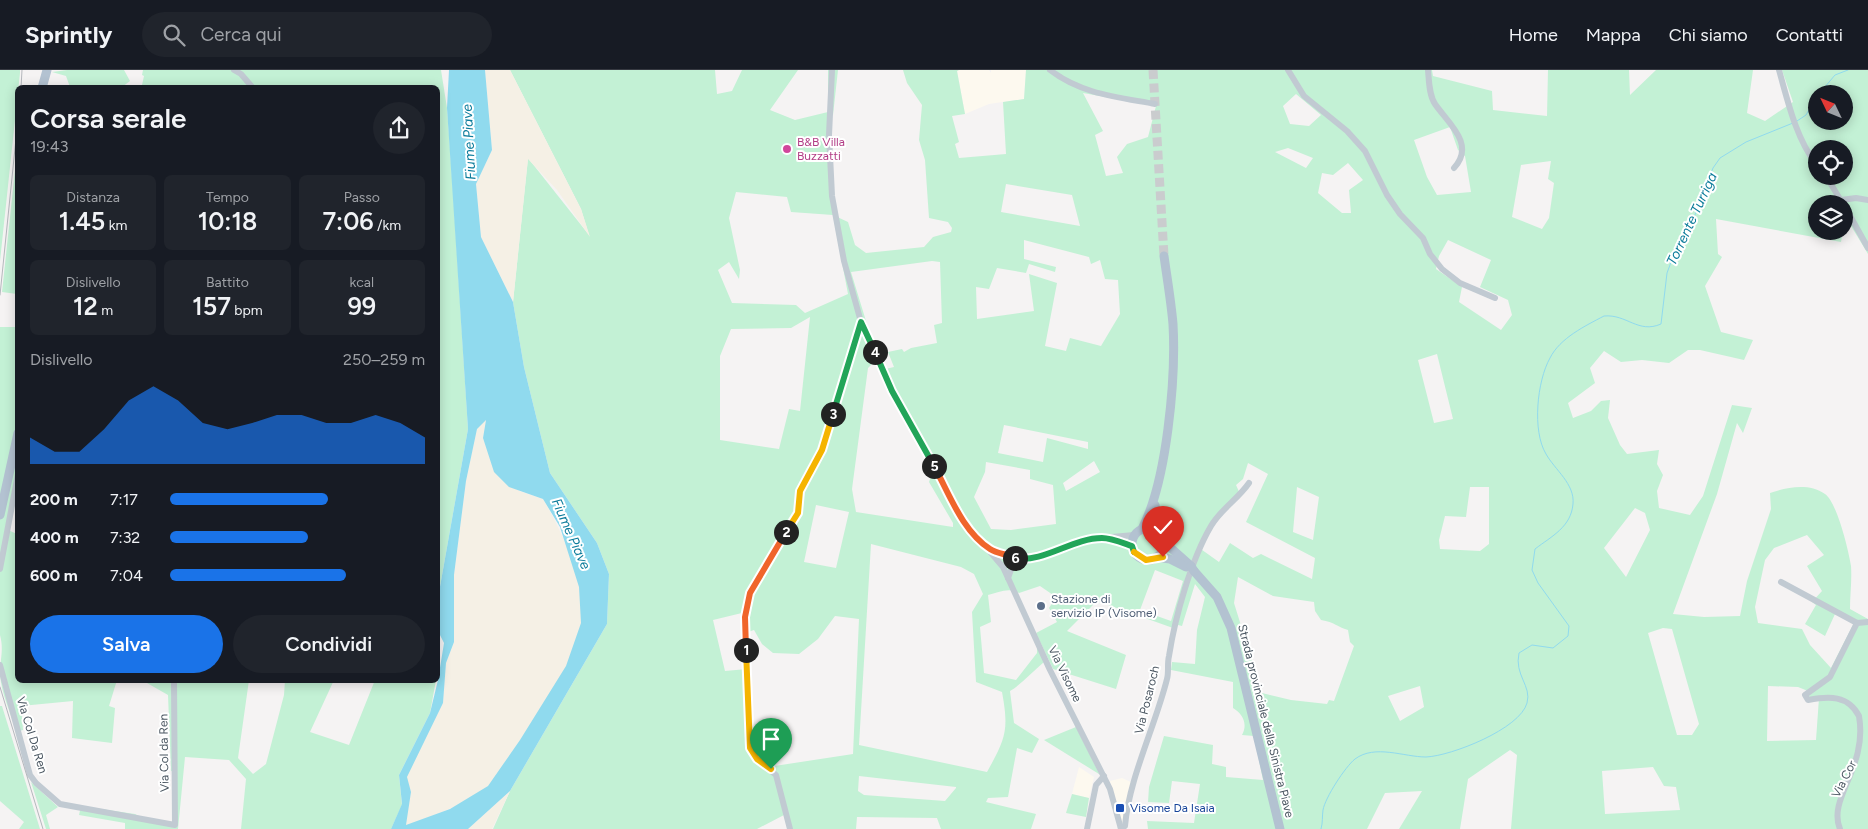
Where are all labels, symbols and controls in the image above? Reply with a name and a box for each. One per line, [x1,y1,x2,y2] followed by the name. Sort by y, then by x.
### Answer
[142,12,492,57] search box
[25,20,112,49] text: Sprintly
[160,21,188,49] icon: search
[200,23,282,46] text: Cerca qui
[1509,24,1558,46] text: Home
[1586,24,1641,46] text: Mappa
[1669,24,1748,46] text: Chi siamo
[1776,24,1843,46] text: Contatti
[1808,85,1852,130] north arrow
[1808,85,1853,240] map controls
[30,101,187,135] text: Corsa serale
[373,102,425,154] button: share
[459,103,479,180] water label: Fiume Piave
[797,135,845,163] place label: B&B Villa Buzzatti
[30,137,68,156] text: 19:43
[1808,140,1853,185] button: locate
[781,143,793,155] marker: B&B Villa Buzzatti
[1663,170,1721,268] water label: Torrente Turriga
[66,189,120,206] text: Distanza
[206,189,249,206] text: Tempo
[344,189,380,206] text: Passo
[1808,195,1853,240] button: layers
[59,206,105,236] text: 1.45
[198,206,257,236] text: 10:18
[322,206,374,236] text: 7:06
[105,217,127,234] text: km
[374,217,401,234] text: /km
[66,274,121,291] text: Dislivello
[206,274,249,291] text: Battito
[350,274,374,291] text: kcal
[73,291,98,321] text: 12
[192,291,231,321] text: 157
[347,291,376,321] text: 99
[98,302,113,319] text: m
[231,302,263,319] text: bpm
[862,340,888,364] pin: 4
[871,344,880,361] text: 4
[30,350,93,369] text: Dislivello
[343,350,425,369] text: 250–259 m
[820,402,846,426] pin: 3
[830,406,837,423] text: 3
[922,454,946,478] pin: 5
[930,458,939,475] text: 5
[30,490,78,509] text: 200 m
[110,490,138,509] text: 7:17
[548,496,594,573] water label: Fiume Piave
[1142,506,1184,557] pin
[1149,513,1177,541] icon: check
[774,520,798,544] pin: 2
[782,524,791,541] text: 2
[30,528,79,547] text: 400 m
[110,528,140,547] text: 7:32
[1002,546,1028,570] pin: 6
[1011,550,1020,567] text: 6
[30,566,78,585] text: 600 m
[110,566,143,585] text: 7:04
[1051,592,1157,620] place label: Stazione di servizio IP (Visome)
[1035,600,1047,612] marker: Stazione di servizio IP (Visome)
[30,615,223,673] button: Salva
[233,615,425,673] button: Condividi
[1235,623,1297,820] street label: Strada provinciale della Sinistra Piave
[734,638,758,662] pin: 1
[744,642,749,659] text: 1
[1045,644,1085,705] street label: Via Visome
[1132,664,1162,736] street label: Via Posaroch
[14,695,50,775] street label: Via Col Da Ren
[156,713,172,792] street label: Via Col da Ren
[750,718,792,769] pin
[757,725,785,753] icon: arrive
[1829,758,1859,800] street label: Via Cor
[1130,801,1215,815] place label: Visome Da Isaia
[1114,802,1126,814] marker: Visome Da Isaia

